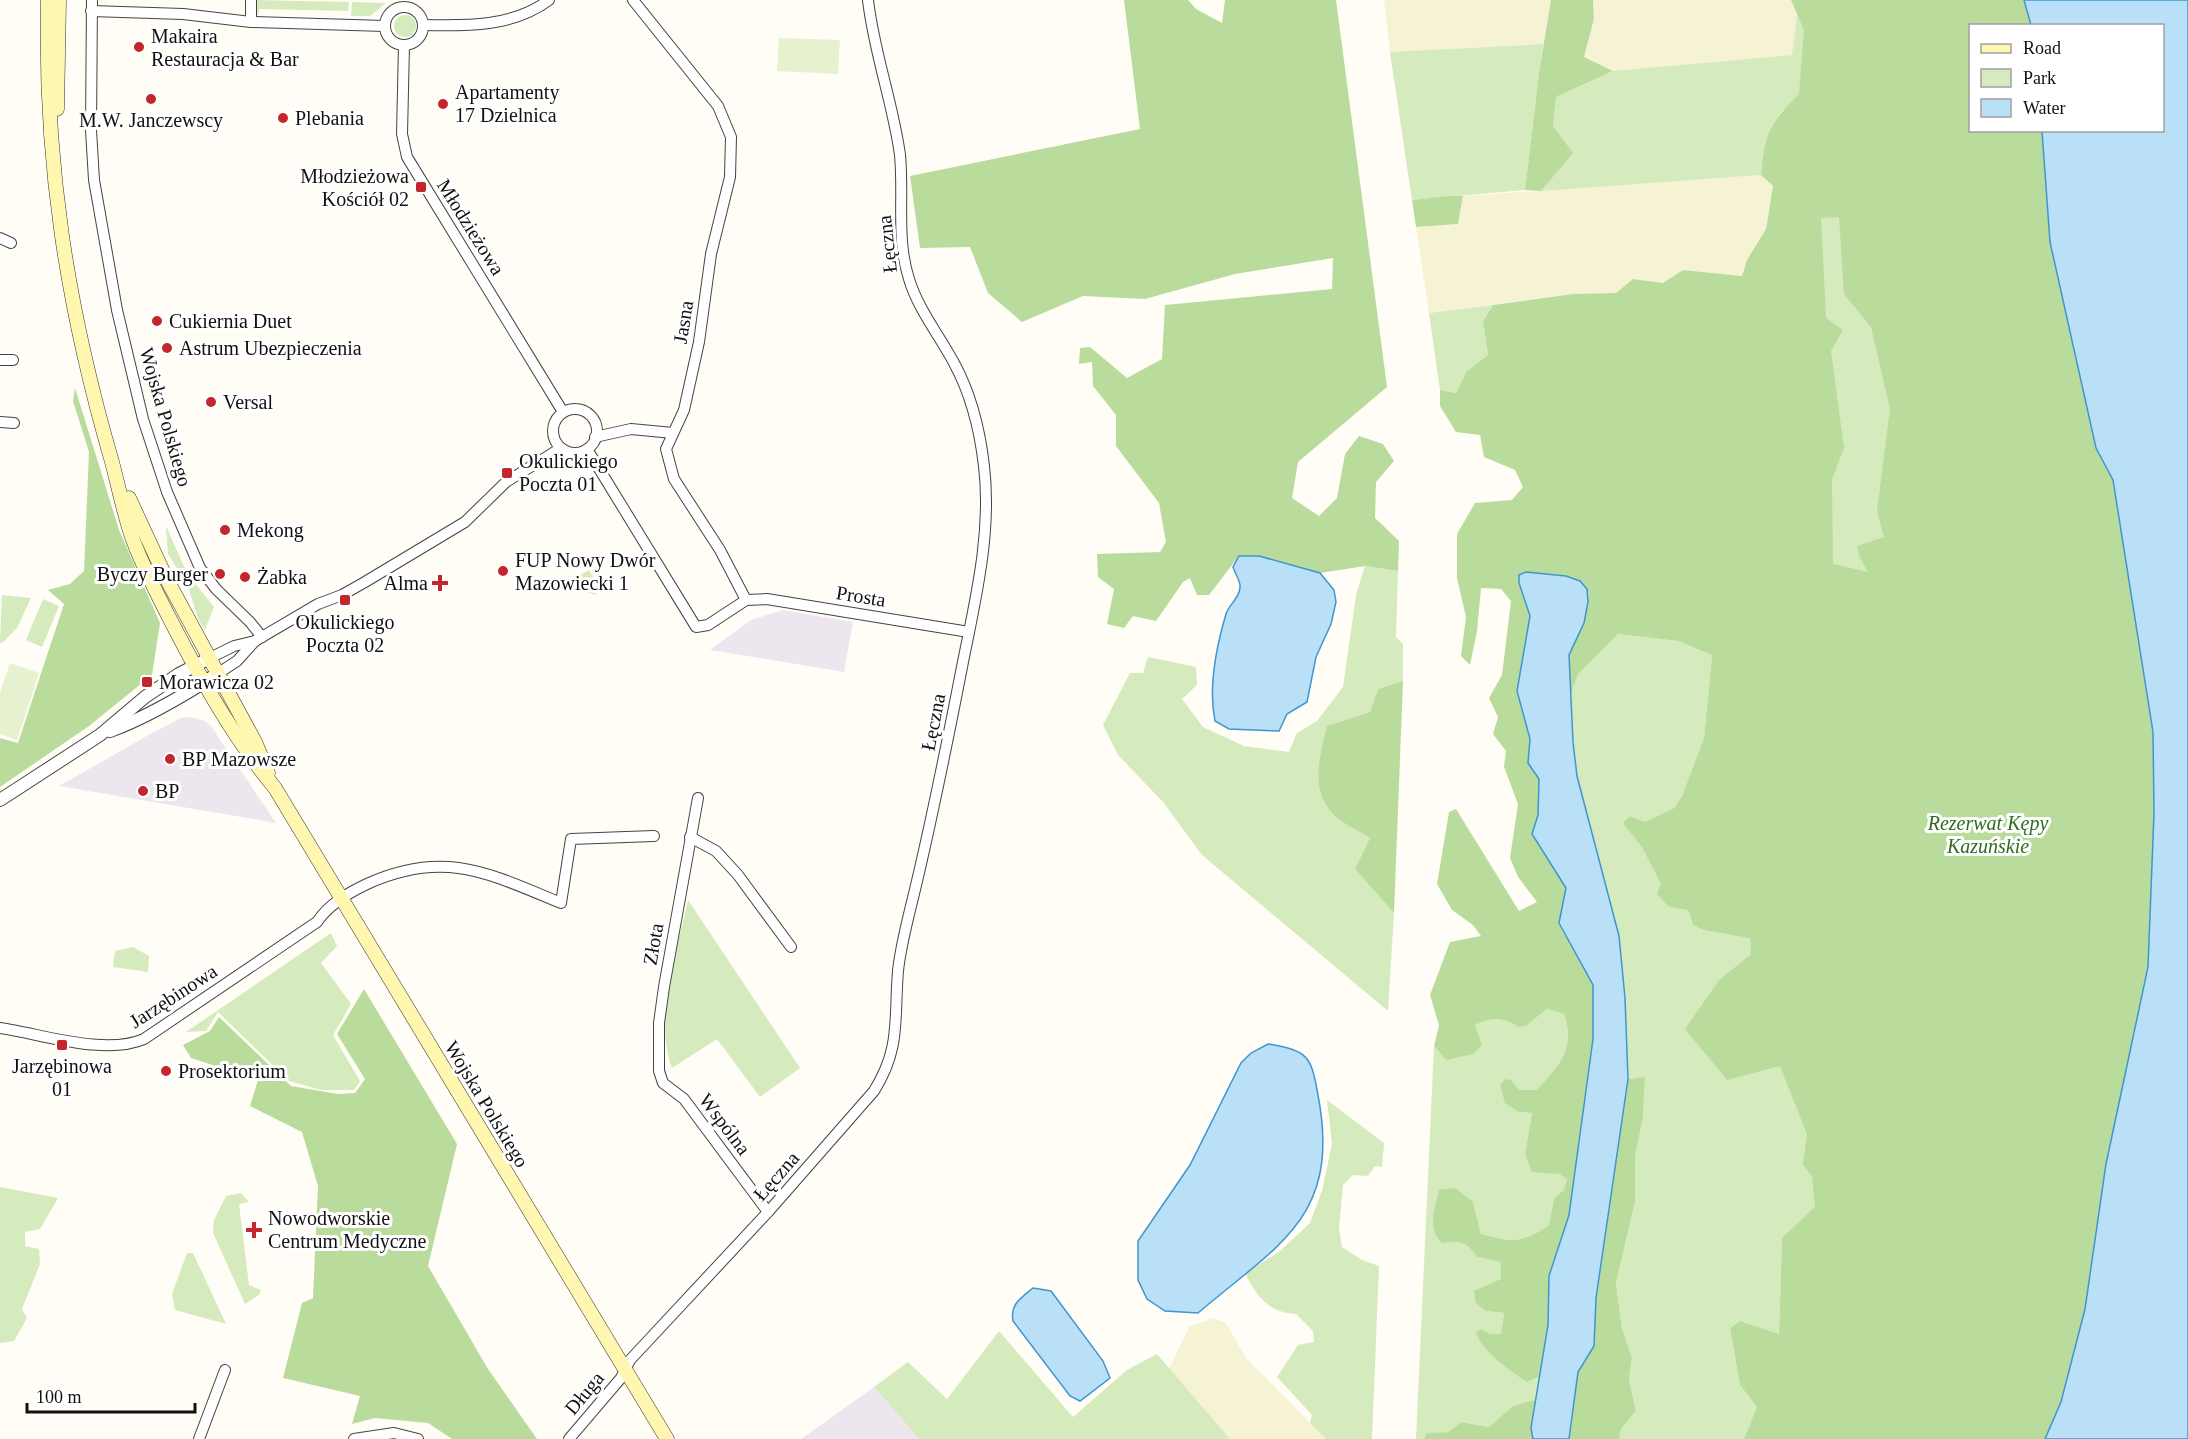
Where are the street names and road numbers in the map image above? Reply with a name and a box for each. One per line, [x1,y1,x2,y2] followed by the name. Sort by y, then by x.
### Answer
[433,175,509,279] street label: Młodzieżowa
[873,214,902,274] street label: Łęczna
[669,299,697,345] street label: Jasna
[135,345,196,489] street label: Wojska Polskiego
[835,581,888,611] street label: Prosta
[917,691,950,753] street label: Łęczna
[639,921,668,967] street label: Złota
[125,959,222,1033] street label: Jarzębinowa
[440,1037,533,1172] street label: Wojska Polskiego
[694,1089,755,1160] street label: Wspólna
[749,1147,804,1206] street label: Łęczna
[560,1367,609,1419] street label: Długa

